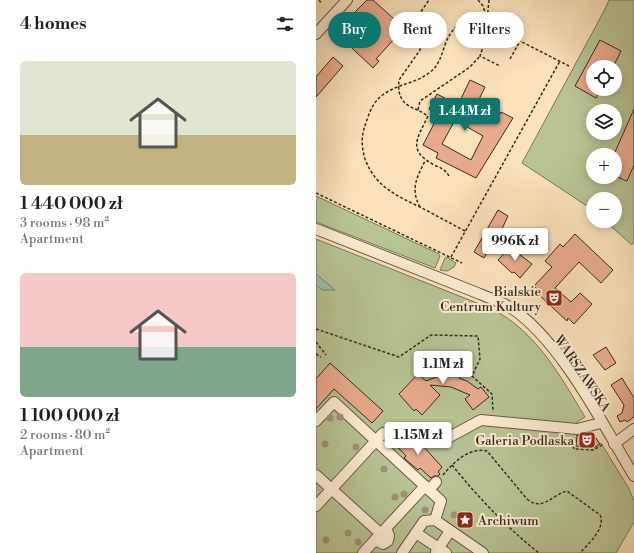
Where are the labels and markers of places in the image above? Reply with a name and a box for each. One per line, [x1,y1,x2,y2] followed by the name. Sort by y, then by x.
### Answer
[424,98,506,132] pin: 1.44M zł
[478,228,552,262] pin: 996K zł
[440,284,542,315] place label: Bialskie Centrum Kultury
[544,288,564,308] theatre icon: Bialskie Centrum Kultury
[406,351,480,385] pin: 1.1M zł
[377,422,459,456] pin: 1.15M zł
[577,430,597,450] theatre icon: Galeria Podlaska
[475,433,574,449] place label: Galeria Podlaska
[455,510,475,530] place icon: Archiwum
[477,513,539,529] place label: Archiwum

